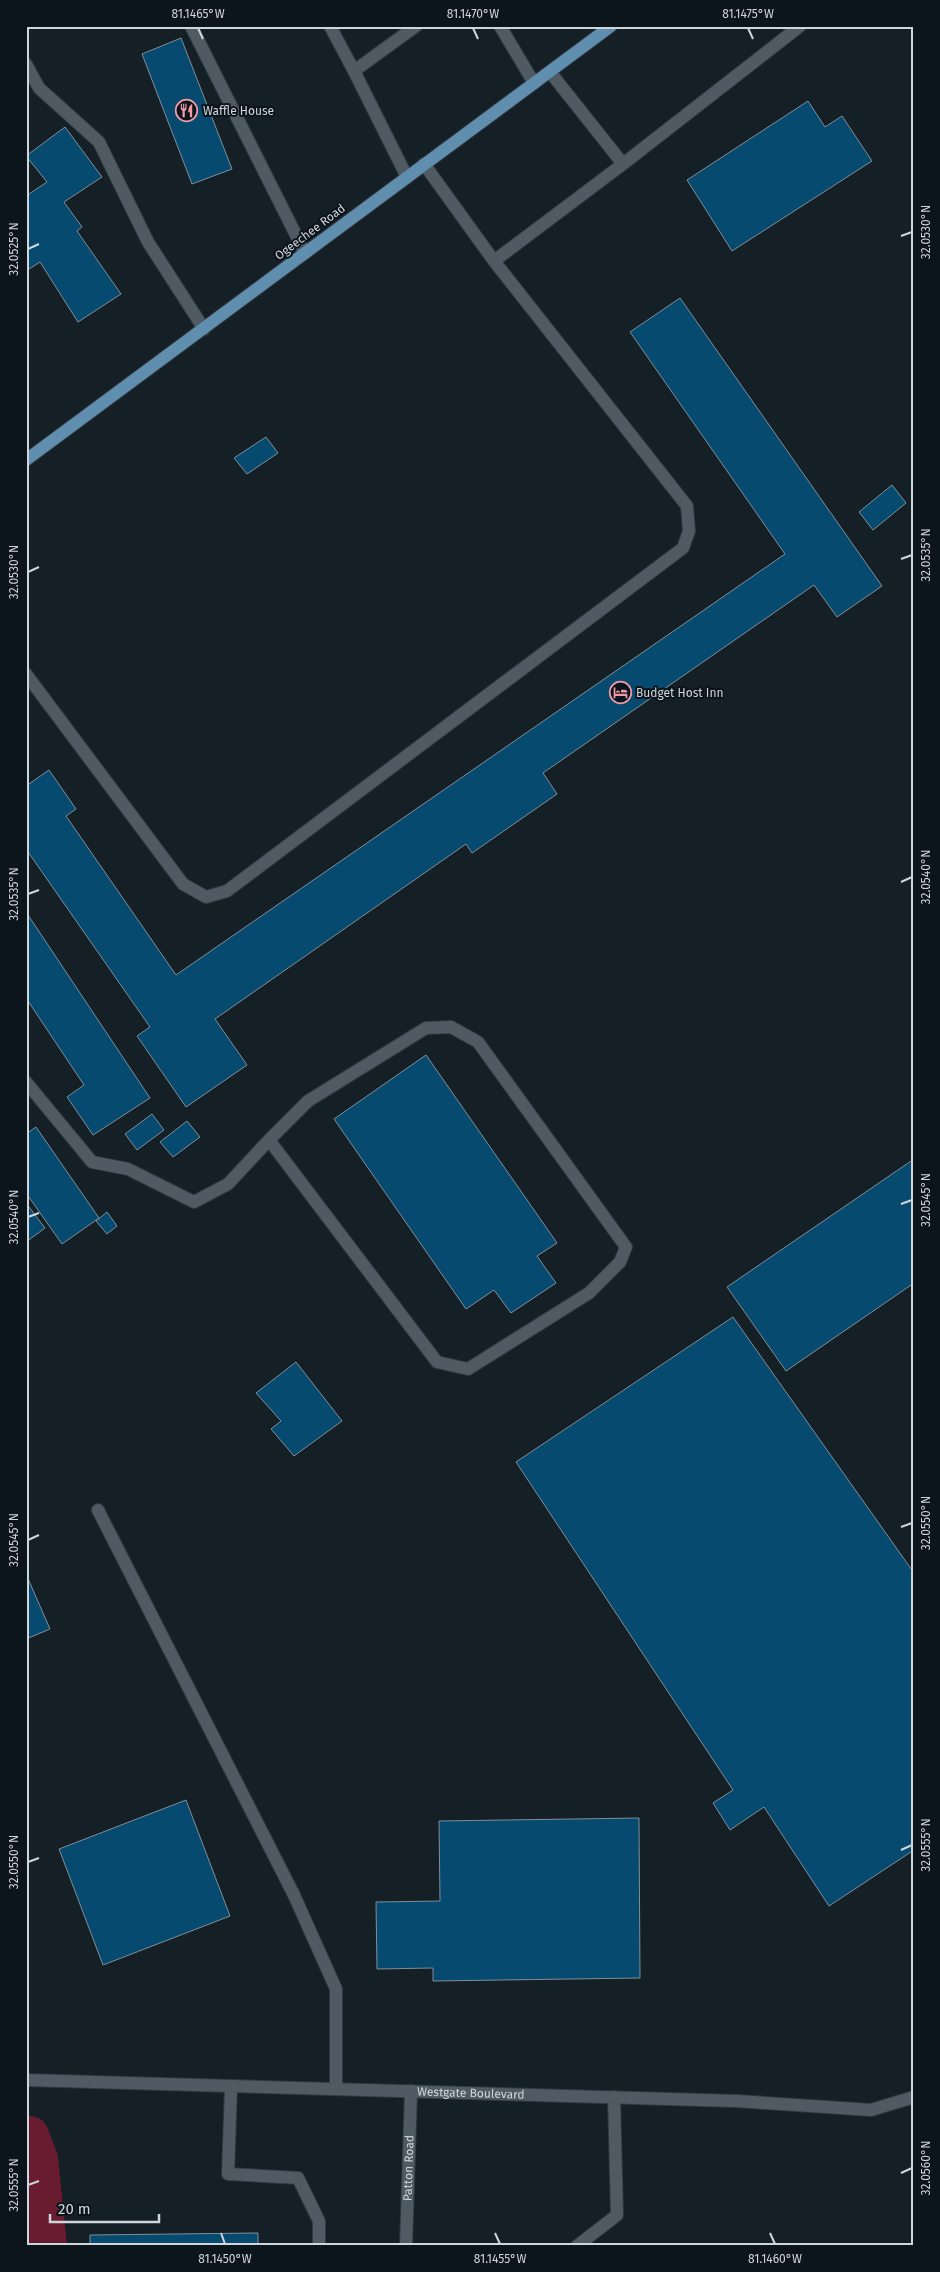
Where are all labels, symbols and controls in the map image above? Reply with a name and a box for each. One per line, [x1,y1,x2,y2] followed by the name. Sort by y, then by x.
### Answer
[171,7,225,21] text: 81.1465°W
[447,7,499,21] text: 81.1470°W
[722,7,774,21] text: 81.1475°W
[175,99,199,123] restaurant icon: Waffle House
[203,104,274,118] place label: Waffle House
[272,201,348,263] street label: Ogeechee Road
[919,205,933,259] text: 32.0530°N
[7,222,21,276] text: 32.0525°N
[919,528,933,582] text: 32.0535°N
[7,545,21,599] text: 32.0530°N
[608,681,632,705] hotel icon: Budget Host Inn
[636,686,723,700] place label: Budget Host Inn
[919,850,933,904] text: 32.0540°N
[7,867,21,921] text: 32.0535°N
[919,1173,933,1227] text: 32.0545°N
[7,1190,21,1244] text: 32.0540°N
[919,1496,933,1550] text: 32.0550°N
[7,1513,21,1567] text: 32.0545°N
[919,1818,933,1872] text: 32.0555°N
[7,1835,21,1889] text: 32.0550°N
[417,2085,525,2102] street label: Westgate Boulevard
[400,2135,417,2201] street label: Patton Road
[919,2141,933,2195] text: 32.0560°N
[7,2158,21,2212] text: 32.0555°N
[50,2192,159,2224] scale bar
[58,2200,91,2218] text: 20 m
[198,2252,252,2266] text: 81.1450°W
[474,2252,526,2266] text: 81.1455°W
[748,2252,802,2266] text: 81.1460°W

